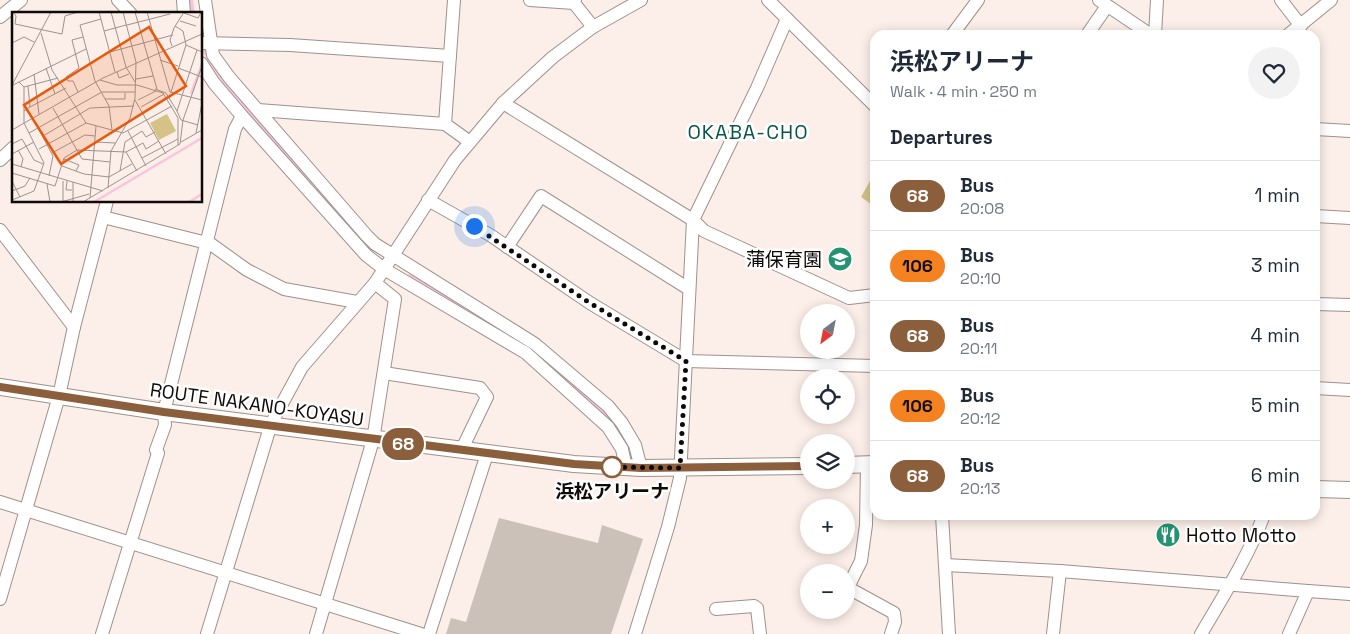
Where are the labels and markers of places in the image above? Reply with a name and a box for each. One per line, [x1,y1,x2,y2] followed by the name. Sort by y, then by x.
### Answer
[827,246,853,272] school or university icon: 蒲保育園
[746,247,822,272] place label: 蒲保育園
[601,456,623,478] marker: 浜松アリーナ
[555,479,669,504] place label: 浜松アリーナ
[1155,522,1181,548] restaurant icon: Hotto Motto
[1186,523,1296,548] place label: Hotto Motto

